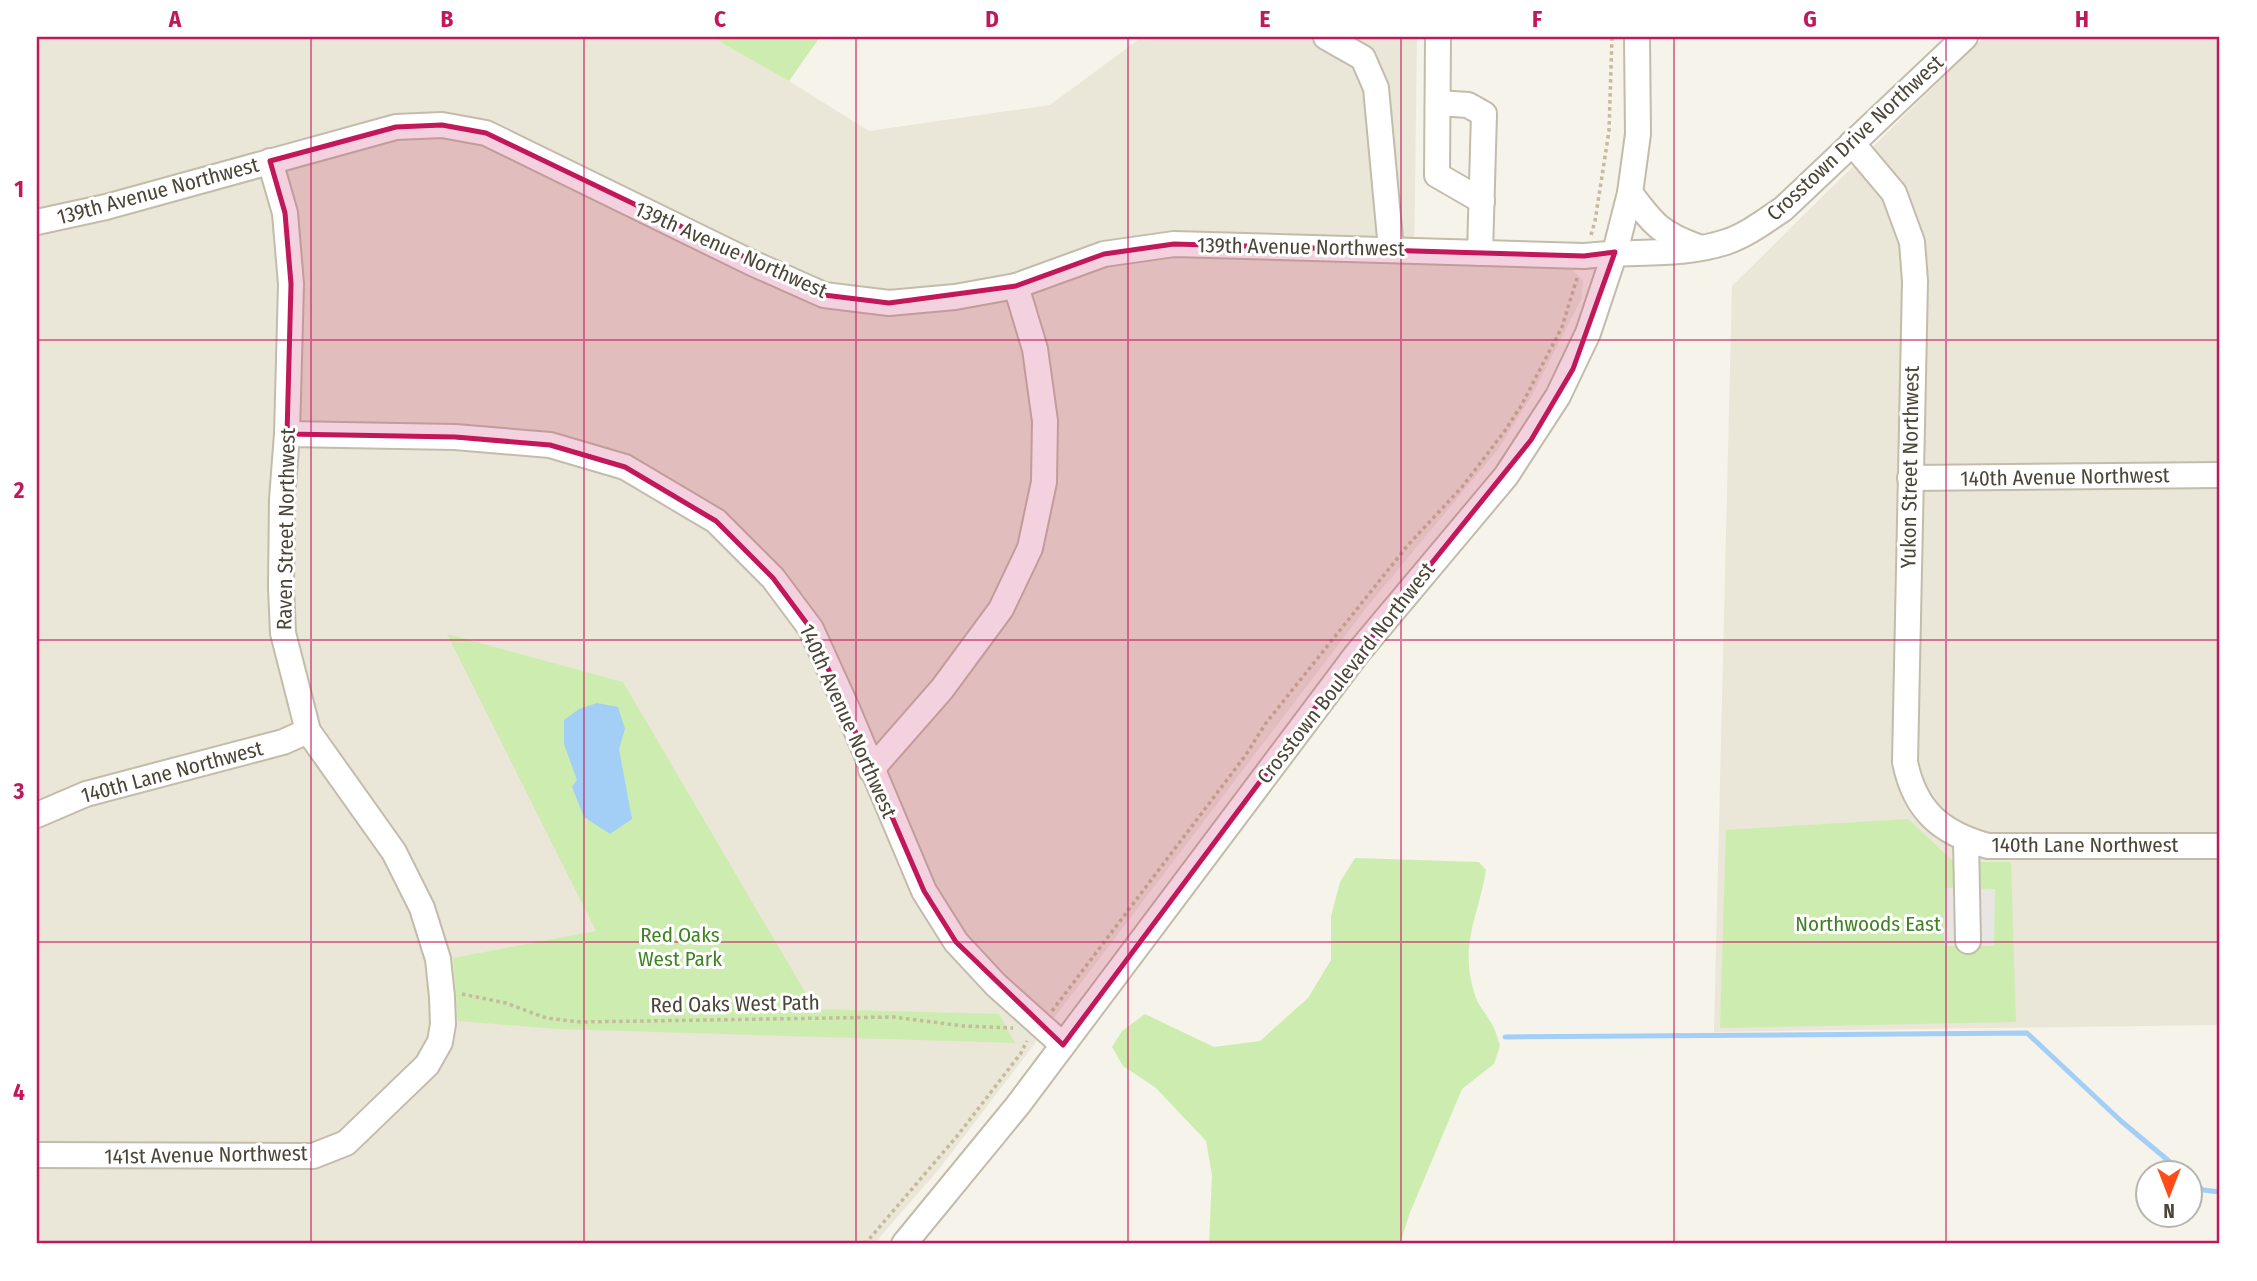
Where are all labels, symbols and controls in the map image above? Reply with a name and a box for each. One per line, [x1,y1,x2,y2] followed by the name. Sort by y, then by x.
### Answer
[168,5,182,33] text: A
[441,5,454,33] text: B
[714,5,726,33] text: C
[985,5,999,33] text: D
[1260,5,1271,33] text: E
[1532,5,1542,33] text: F
[1803,5,1817,33] text: G
[2075,5,2089,33] text: H
[1761,49,1949,226] street label: Crosstown Drive Northwest
[54,152,262,230] street label: 139th Avenue Northwest
[14,175,24,203] text: 1
[631,196,831,304] street label: 139th Avenue Northwest
[1197,232,1405,262] street label: 139th Avenue Northwest
[1895,365,1925,569] street label: Yukon Street Northwest
[271,427,301,630] street label: Raven Street Northwest
[1960,462,2170,492] street label: 140th Avenue Northwest
[13,476,25,504] text: 2
[1251,557,1441,789] street label: Crosstown Boulevard Northwest
[794,620,902,822] street label: 140th Avenue Northwest
[78,735,266,809] street label: 140th Lane Northwest
[13,777,25,805] text: 3
[1991,832,2179,858] street label: 140th Lane Northwest
[1795,911,1941,937] park label: Northwoods East
[638,922,722,972] park label: Red Oaks West Park
[650,990,820,1018] street label: Red Oaks West Path
[13,1078,25,1106] text: 4
[104,1140,308,1170] street label: 141st Avenue Northwest
[2134,1158,2204,1228] north arrow
[2163,1199,2175,1222] text: N

